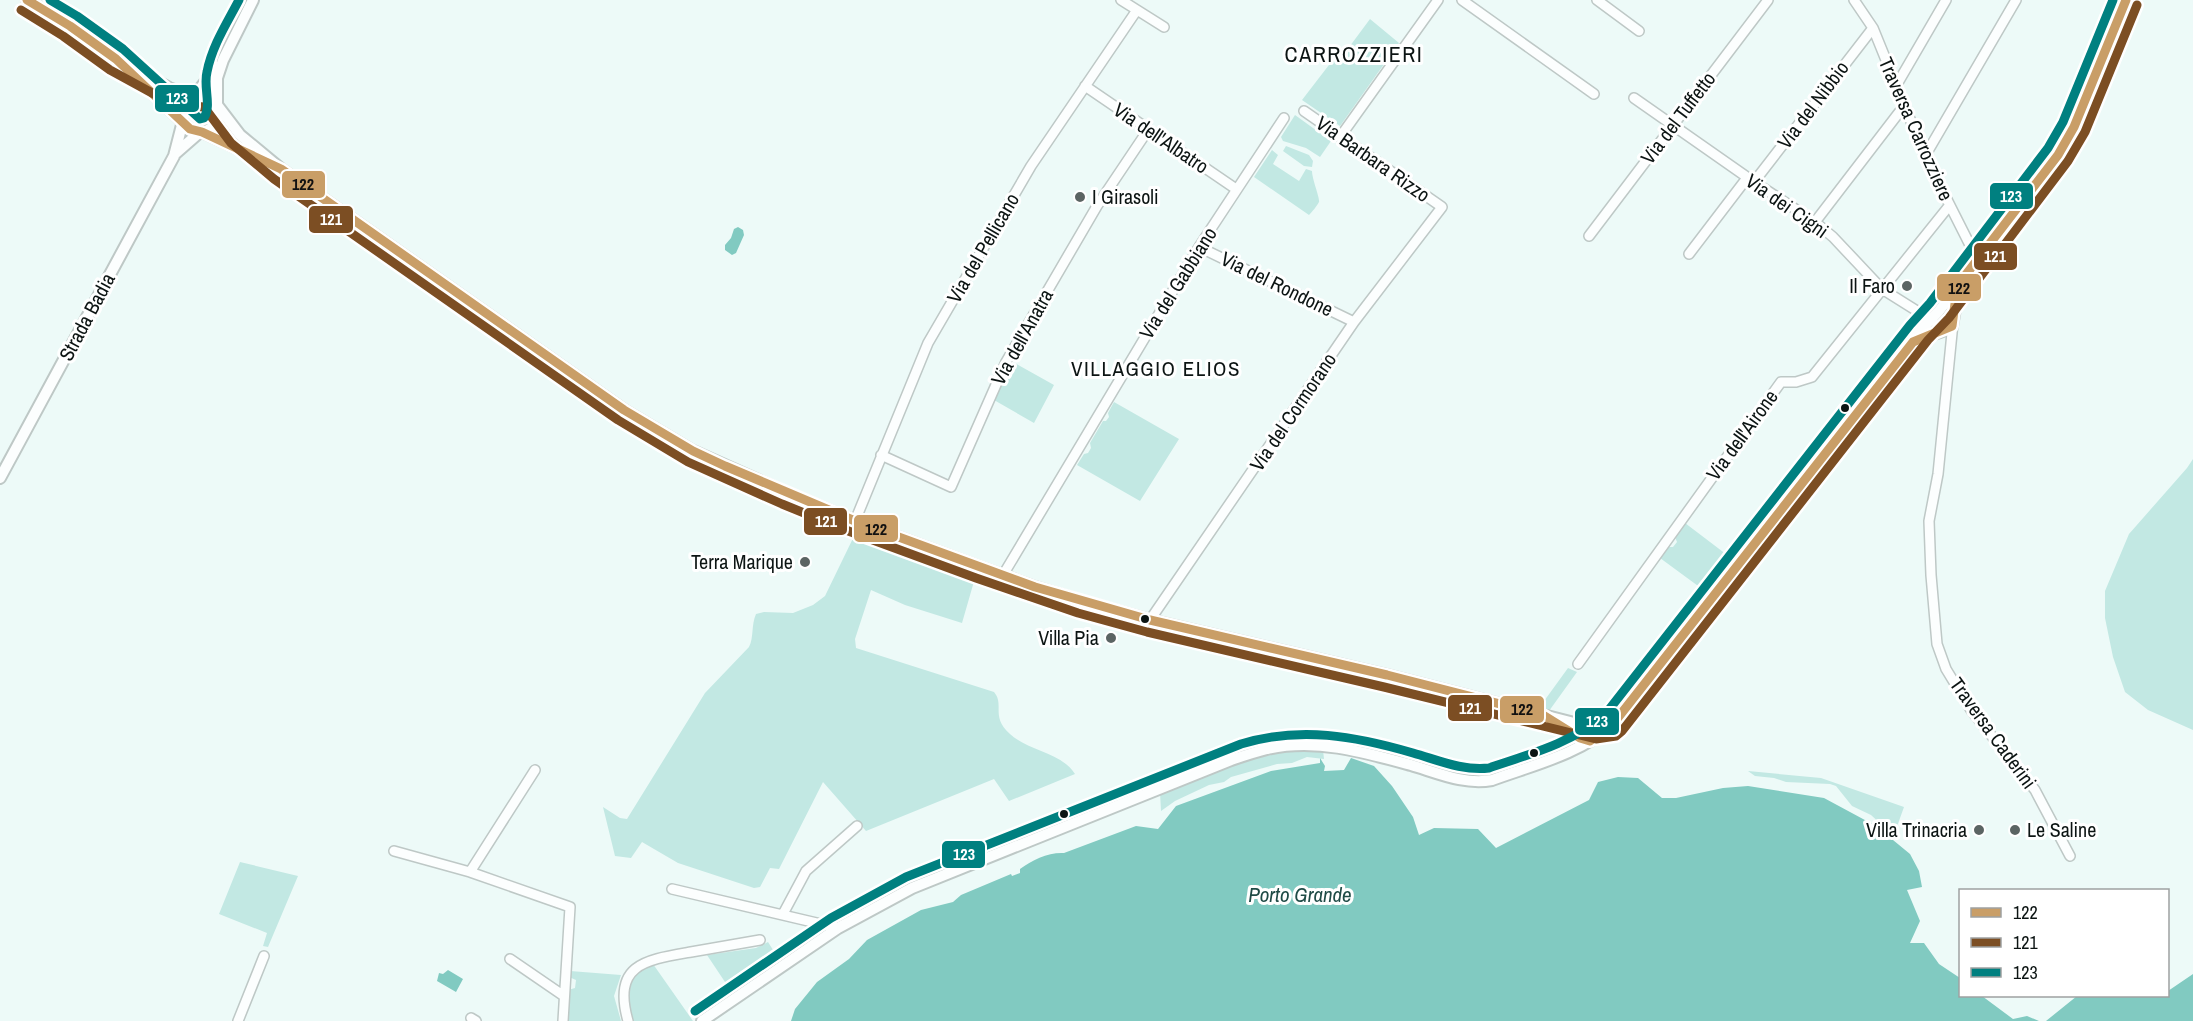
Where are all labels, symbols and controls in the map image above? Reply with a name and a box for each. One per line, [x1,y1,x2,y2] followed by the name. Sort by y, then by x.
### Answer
[1285,39,1423,69] district label: CARROZZIERI
[1873,53,1960,205] street label: Traversa Carrozziere
[1771,55,1855,154] street label: Via del Nibbio
[1634,66,1721,169] street label: Via del Tuffetto
[154,84,200,113] line badge: 123
[166,87,188,109] text: 123
[1108,96,1214,179] street label: Via dell'Albatro
[1311,109,1436,208] street label: Via Barbara Rizzo
[1740,167,1834,244] street label: Via dei Cigni
[281,170,326,199] line badge: 122
[292,173,314,195] text: 122
[1989,182,2034,210] line badge: 123
[1092,183,1159,210] place label: I Girasoli
[2000,185,2022,207] text: 123
[940,188,1025,308] street label: Via del Pellicano
[1073,190,1087,204] marker: I Girasoli
[308,205,354,234] line badge: 121
[320,208,343,230] text: 121
[1132,222,1223,344] street label: Via del Gabbiano
[1973,242,2018,271] line badge: 121
[1217,245,1338,322] street label: Via del Rondone
[1984,245,2007,267] text: 121
[52,268,121,365] street label: Strada Badia
[1849,272,1895,299] place label: Il Faro
[1936,273,1982,302] line badge: 122
[1948,277,1970,299] text: 122
[1900,279,1914,293] marker: Il Faro
[984,284,1059,390] street label: Via dell'Anatra
[1243,347,1342,476] street label: Via del Cormorano
[1071,354,1241,383] district label: VILLAGGIO ELIOS
[1700,384,1784,485] street label: Via dell'Airone
[1839,402,1851,414] unlabelled marker
[803,507,848,536] line badge: 121
[815,510,838,532] text: 121
[853,514,899,543] line badge: 122
[865,518,887,540] text: 122
[691,548,793,575] place label: Terra Marique
[798,555,812,569] marker: Terra Marique
[1139,613,1151,625] unlabelled marker
[1038,624,1099,651] place label: Villa Pia
[1104,631,1118,645] marker: Villa Pia
[1944,672,2043,794] street label: Traversa Caderini
[1447,694,1493,722] line badge: 121
[1499,695,1545,724] line badge: 122
[1459,697,1482,719] text: 121
[1511,698,1533,720] text: 122
[1574,707,1620,736] line badge: 123
[1586,710,1608,732] text: 123
[1528,747,1540,759] unlabelled marker
[1058,808,1070,820] unlabelled marker
[1866,816,1967,843] place label: Villa Trinacria
[2027,816,2096,843] place label: Le Saline
[1972,823,1986,837] marker: Villa Trinacria
[2008,823,2022,837] marker: Le Saline
[941,840,986,869] line badge: 123
[953,843,975,865] text: 123
[1248,880,1352,909] water label: Porto Grande
[1959,889,2169,997] legend
[2013,900,2038,925] text: 122
[2013,930,2038,955] text: 121
[2013,960,2038,985] text: 123

